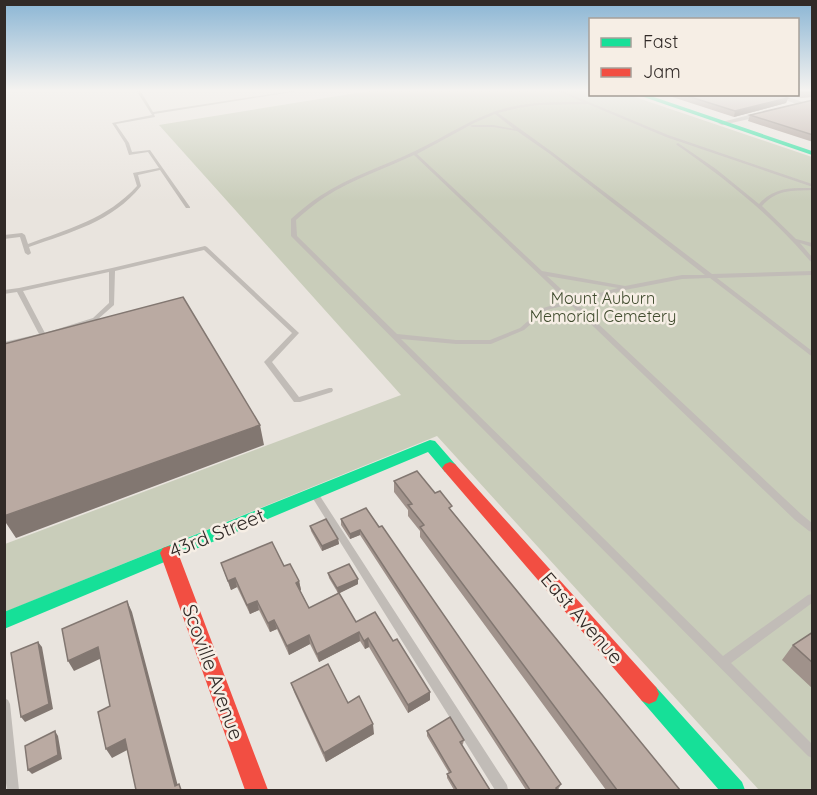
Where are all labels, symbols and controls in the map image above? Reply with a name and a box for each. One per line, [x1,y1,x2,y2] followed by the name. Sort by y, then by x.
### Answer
[589,18,799,96] legend
[643,30,678,53] text: Fast
[643,60,681,83] text: Jam
[530,288,676,326] park label: Mount Auburn Memorial Cemetery
[166,502,268,563] street label: 43rd Street
[536,567,629,669] street label: East Avenue
[177,601,250,743] street label: Scoville Avenue

